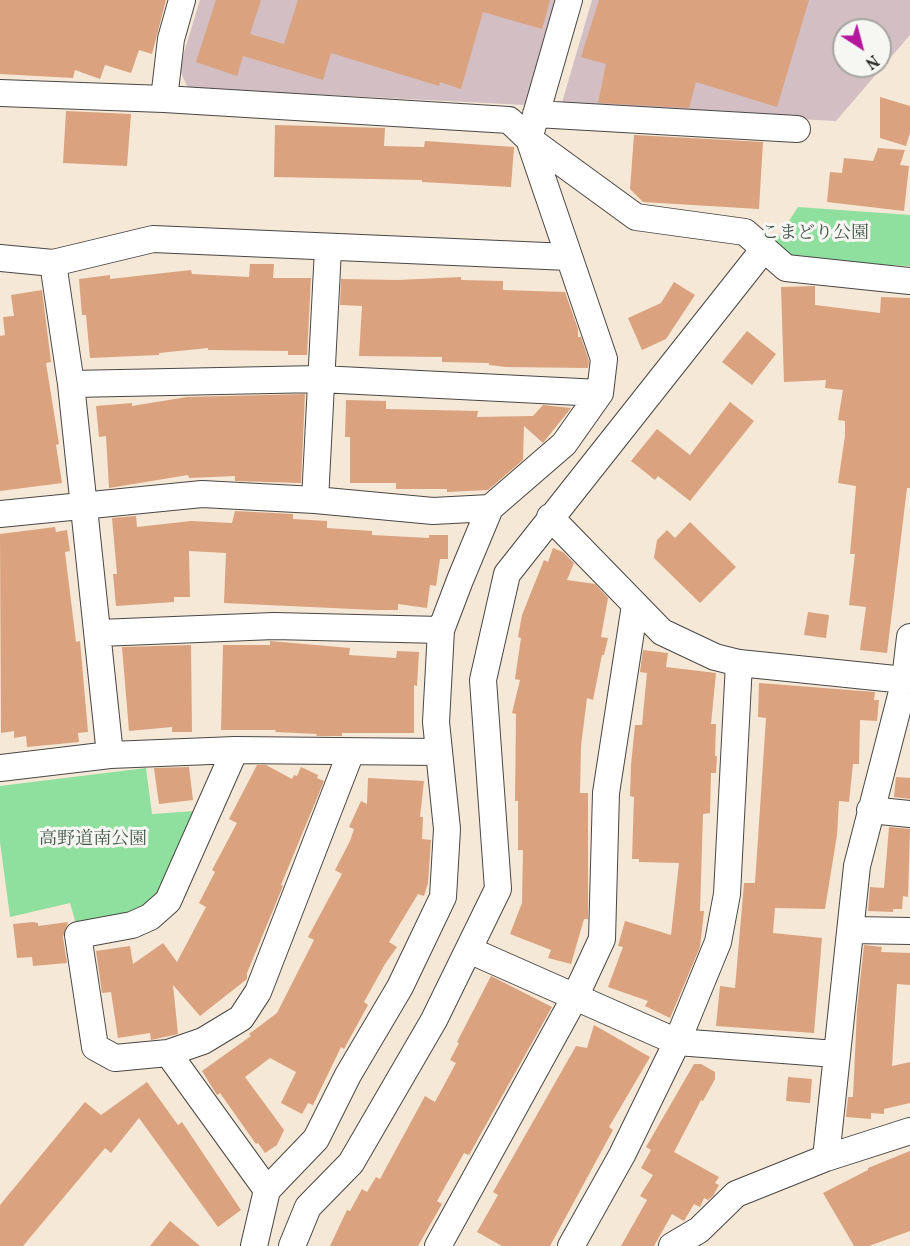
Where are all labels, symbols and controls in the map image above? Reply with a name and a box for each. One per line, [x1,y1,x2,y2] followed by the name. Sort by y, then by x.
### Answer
[832,18,892,78] north arrow
[860,49,883,73] text: N
[761,224,869,246] park label: こまどり公園
[39,830,147,852] park label: 高野道南公園

